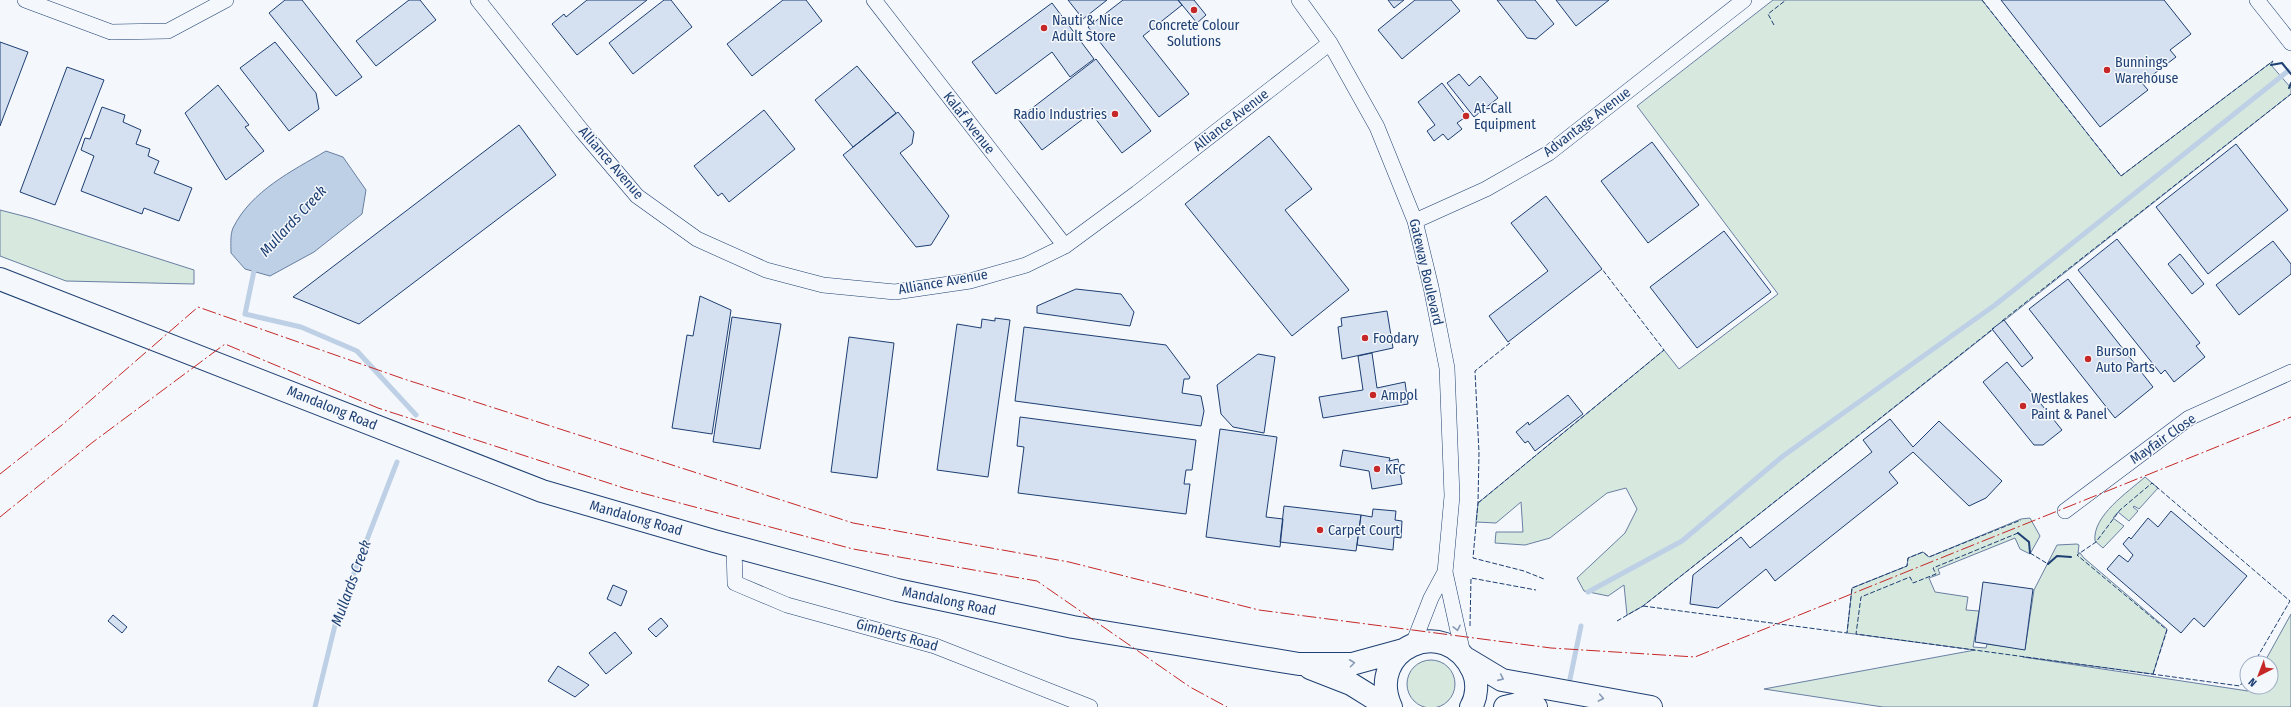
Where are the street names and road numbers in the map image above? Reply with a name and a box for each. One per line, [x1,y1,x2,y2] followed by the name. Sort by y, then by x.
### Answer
[1540,84,1634,160] street label: Advantage Avenue
[1190,85,1272,155] street label: Alliance Avenue
[939,89,999,158] street label: Kalaf Avenue
[575,123,647,203] street label: Alliance Avenue
[1405,217,1447,327] street label: Gateway Boulevard
[897,266,989,298] street label: Alliance Avenue
[284,382,380,434] street label: Mandalong Road
[2127,410,2199,468] street label: Mayfair Close
[588,497,684,539] street label: Mandalong Road
[900,583,998,619] street label: Mandalong Road
[854,615,940,655] street label: Gimberts Road

